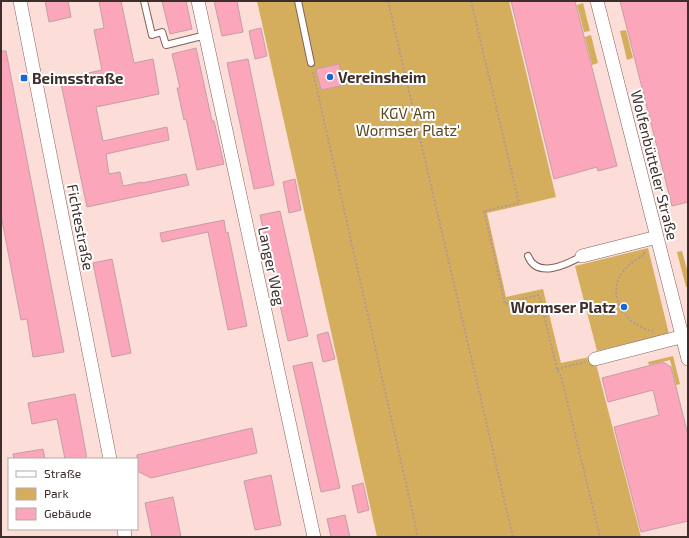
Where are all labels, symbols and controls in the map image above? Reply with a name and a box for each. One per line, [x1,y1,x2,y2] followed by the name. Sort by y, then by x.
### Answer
[338,68,426,86] place label: Vereinsheim
[32,69,123,87] place label: Beimsstraße
[325,72,335,82] marker: Vereinsheim
[19,73,29,83] marker: Beimsstraße
[628,88,682,242] street label: Wolfenbütteler Straße
[356,104,460,139] park label: KGV 'Am Wormser Platz'
[64,182,98,272] street label: Fichtestraße
[255,225,289,308] street label: Langer Weg
[511,298,616,316] place label: Wormser Platz
[619,302,629,312] marker: Wormser Platz
[8,458,138,530] legend
[44,466,81,480] text: Straße
[44,486,69,500] text: Park
[44,506,92,520] text: Gebäude

